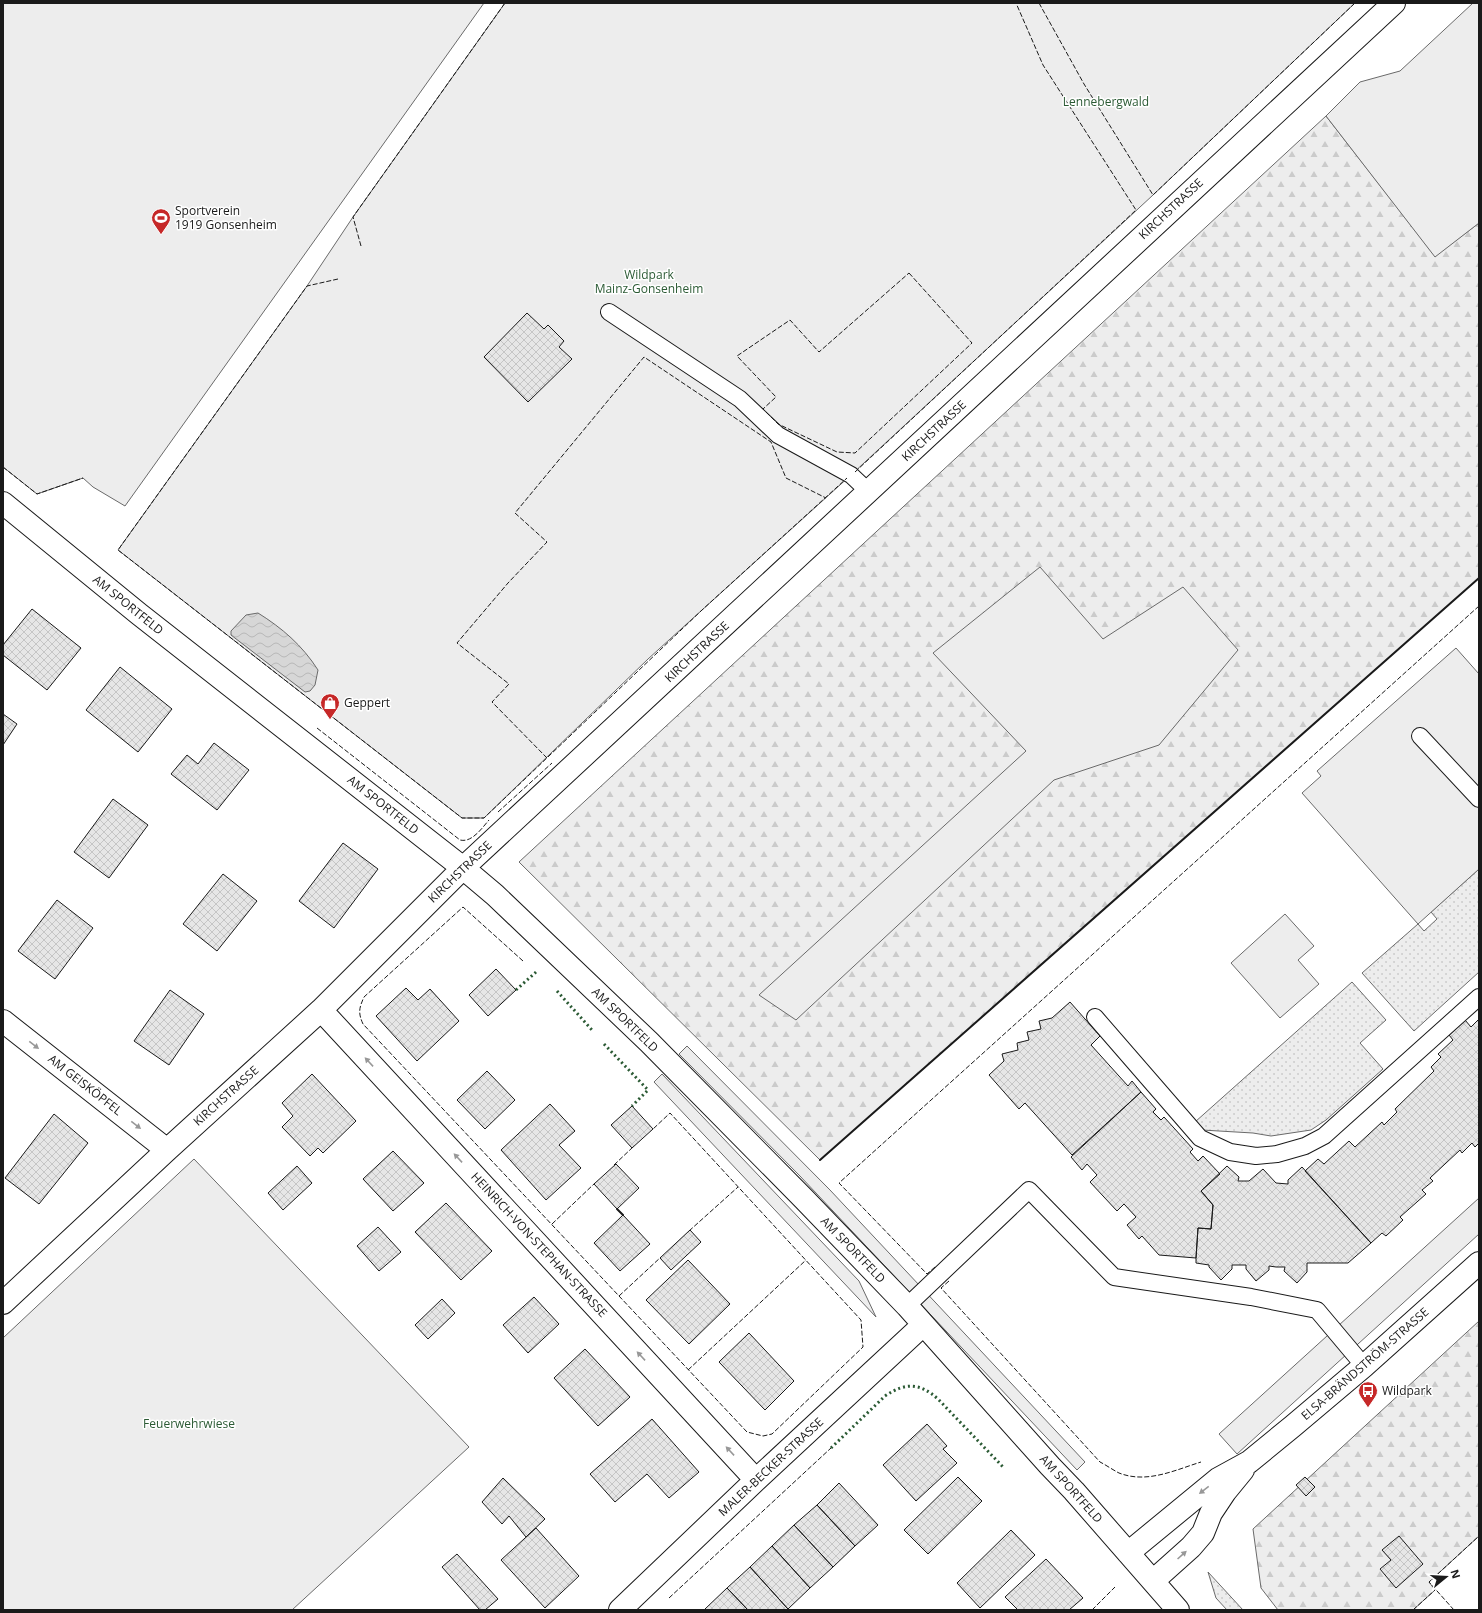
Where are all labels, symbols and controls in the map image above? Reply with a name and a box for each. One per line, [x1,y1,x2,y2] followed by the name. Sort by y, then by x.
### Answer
[1063,93,1149,110] park label: Lennebergwald
[1135,174,1207,243] street label: KIRCHSTRASSE
[175,202,277,233] place label: Sportverein 1919 Gonsenheim
[150,207,172,235] sports icon: Sportverein 1919 Gonsenheim
[595,266,703,297] park label: Wildpark Mainz-Gonsenheim
[898,396,970,465] street label: KIRCHSTRASSE
[89,571,167,638] street label: AM SPORTFELD
[661,617,733,686] street label: KIRCHSTRASSE
[319,692,341,720] shop icon: Geppert
[344,694,390,711] place label: Geppert
[344,771,423,838] street label: AM SPORTFELD
[424,837,495,906] street label: KIRCHSTRASSE
[588,983,662,1056] street label: AM SPORTFELD
[28,1041,39,1049] one-way arrow
[45,1050,126,1119] street label: AM GEISKÖPFEL
[365,1057,374,1068] one-way arrow
[189,1062,262,1130] street label: KIRCHSTRASSE
[130,1121,141,1130] one-way arrow
[453,1153,462,1163] one-way arrow
[467,1168,611,1321] street label: HEINRICH-VON-STEPHAN-STRASSE
[817,1213,890,1287] street label: AM SPORTFELD
[1297,1303,1432,1424] street label: ELSA-BRÄNDSTRÖM-STRASSE
[637,1351,646,1361] one-way arrow
[1357,1380,1379,1408] bus stop icon: Wildpark
[1382,1382,1432,1399] place label: Wildpark
[714,1413,827,1520] street label: MALER-BECKER-STRASSE
[143,1415,235,1432] park label: Feuerwehrwiese
[725,1446,735,1456] one-way arrow
[1036,1451,1107,1526] street label: AM SPORTFELD
[1198,1486,1209,1494] one-way arrow
[1177,1551,1187,1560] one-way arrow
[1426,1557,1466,1597] north arrow
[1447,1567,1465,1580] text: N

